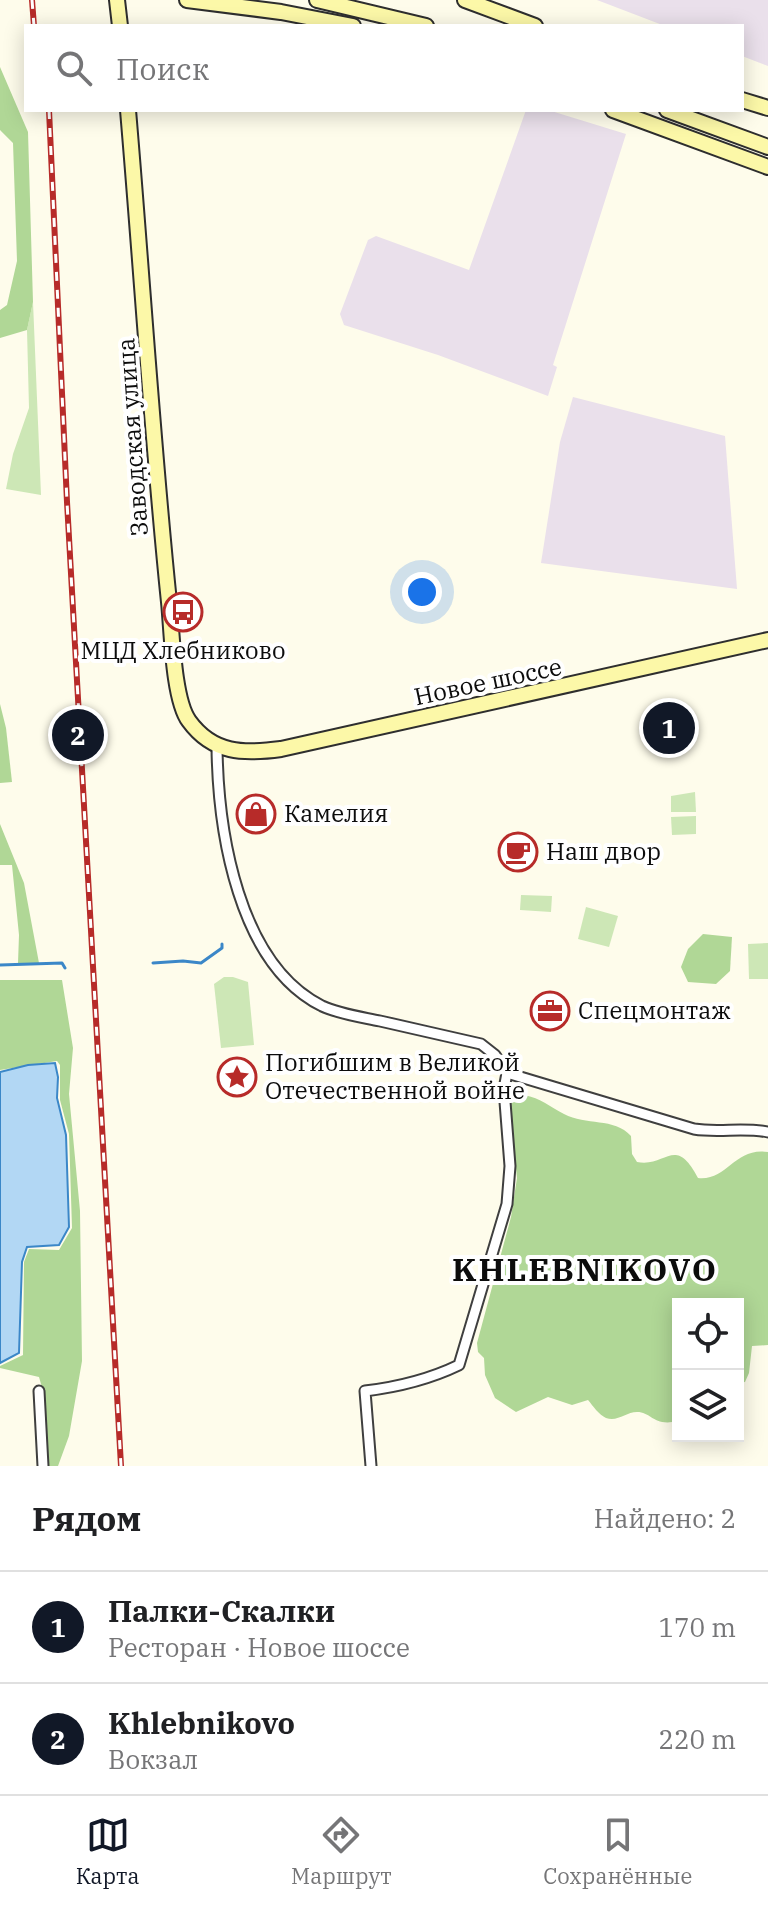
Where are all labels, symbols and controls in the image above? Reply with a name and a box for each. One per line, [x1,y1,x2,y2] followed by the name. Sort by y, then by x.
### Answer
[24,24,744,112] search box
[52,46,96,90] icon: search
[116,49,209,88] text: Поиск
[109,337,155,537] street label: Заводская улица
[402,572,442,612] your location
[162,591,204,633] bus stop icon: МЦД Хлебниково
[80,634,286,666] place label: МЦД Хлебниково
[411,650,564,712] street label: Новое шоссе
[643,698,695,758] pin: 1
[52,705,104,765] pin: 2
[235,793,277,835] shop icon: Камелия
[284,797,388,829] place label: Камелия
[497,831,539,873] cafe icon: Наш двор
[546,835,661,867] place label: Наш двор
[529,990,571,1032] office icon: Спецмонтаж
[578,994,731,1026] place label: Спецмонтаж
[265,1046,525,1106] place label: Погибшим в Великой Отечественной войне
[216,1056,258,1098] place icon: Погибшим в Великой Отечественной войне
[452,1248,718,1290] district label: KHLEBNIKOVO
[672,1298,744,1442] map controls
[672,1298,744,1370] button: locate
[672,1370,744,1442] button: layers
[32,1496,141,1540] text: Рядом
[594,1501,736,1535] text: Найдено: 2
[108,1591,335,1630] text: Палки-Скалки
[50,1610,66,1644] text: 1
[658,1610,736,1644] text: 170 m
[108,1630,410,1664] text: Ресторан · Новое шоссе
[108,1703,295,1742] text: Khlebnikovo
[50,1722,66,1756] text: 2
[658,1722,736,1756] text: 220 m
[108,1742,198,1776] text: Вокзал
[76,1813,140,1890] tab: Карта
[291,1813,392,1890] tab: Маршрут
[543,1813,692,1890] tab: Сохранённые

